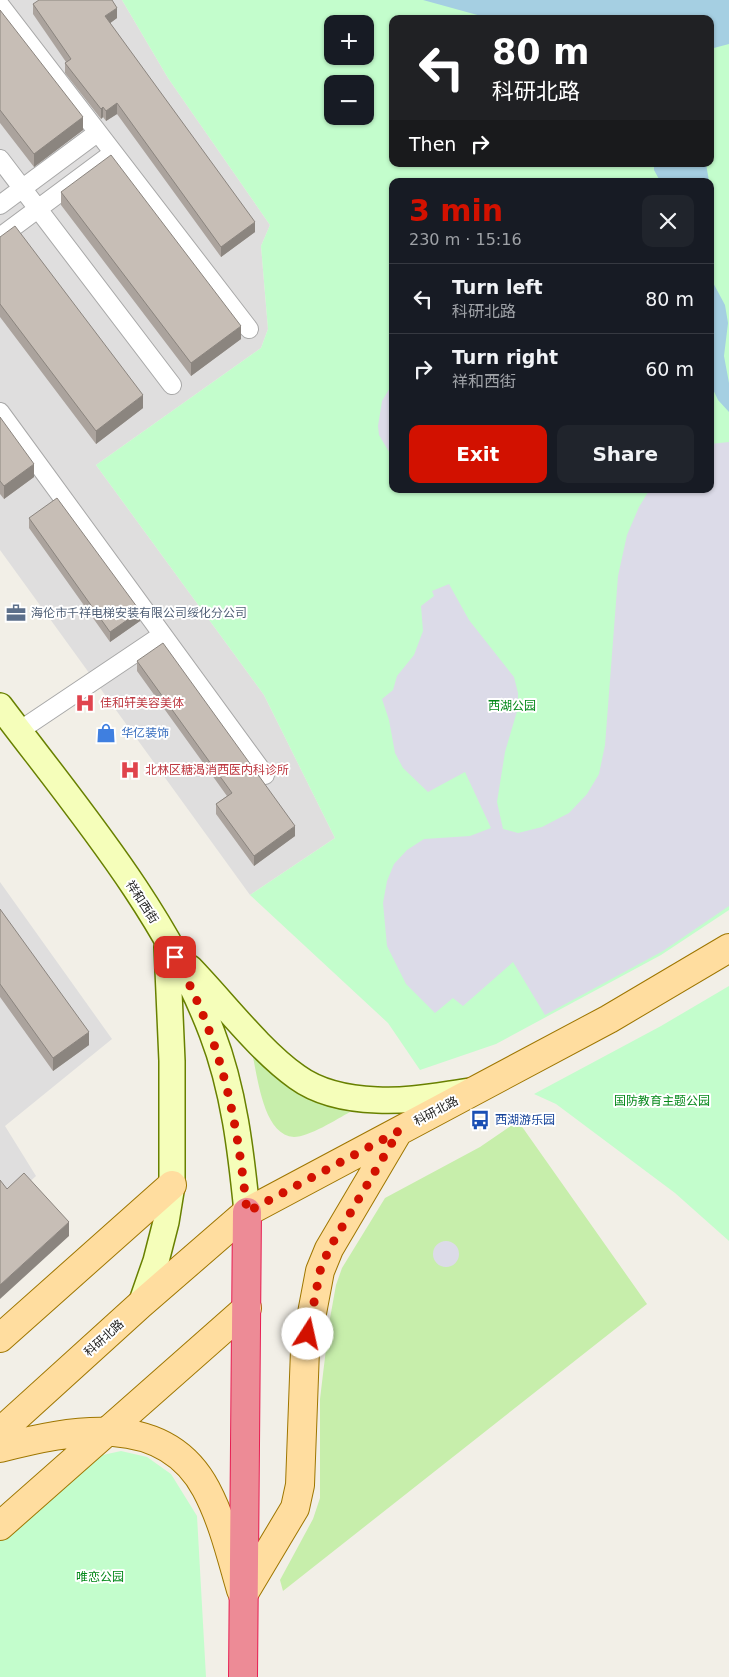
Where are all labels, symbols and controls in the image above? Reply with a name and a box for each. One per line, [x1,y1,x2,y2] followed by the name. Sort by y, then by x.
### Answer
[324,15,374,125] map controls
[324,15,374,65] button: +
[492,32,589,72] text: 80 m
[409,35,474,100] icon: left
[324,75,374,125] button: −
[492,79,580,104] text: 科研北路
[466,130,494,158] icon: right
[409,133,456,155] text: Then
[409,193,503,228] text: 3 min
[642,195,694,247] button: close
[409,230,522,249] text: 230 m · 15:16
[452,276,543,298] text: Turn left
[409,285,437,313] icon: left
[645,288,694,310] text: 80 m
[452,302,516,321] text: 科研北路
[452,346,558,368] text: Turn right
[409,355,437,383] icon: right
[645,358,694,380] text: 60 m
[452,372,516,391] text: 祥和西街
[409,425,547,483] button: Exit
[557,425,694,483] button: Share
[5,602,27,624] office icon: 海伦市千祥电梯安装有限公司绥化分公司
[31,606,247,620] place label: 海伦市千祥电梯安装有限公司绥化分公司
[74,692,96,714] hospital icon: 佳和轩美容美体
[100,696,184,710] place label: 佳和轩美容美体
[488,699,536,713] park label: 西湖公园
[95,722,117,744] shop icon: 华亿装饰
[121,726,169,740] place label: 华亿装饰
[119,759,141,781] hospital icon: 北林区糖渴消西医内科诊所
[145,763,289,777] place label: 北林区糖渴消西医内科诊所
[123,878,161,926] street label: 祥和西街
[154,936,196,978] pin
[161,943,189,971] icon: arrive
[412,1094,460,1128] street label: 科研北路
[614,1094,710,1108] park label: 国防教育主题公园
[469,1109,491,1131] bus stop icon: 西湖游乐园
[495,1113,555,1127] place label: 西湖游乐园
[281,1307,333,1359] position arrow
[81,1317,127,1359] street label: 科研北路
[76,1570,124,1584] park label: 唯恋公园

